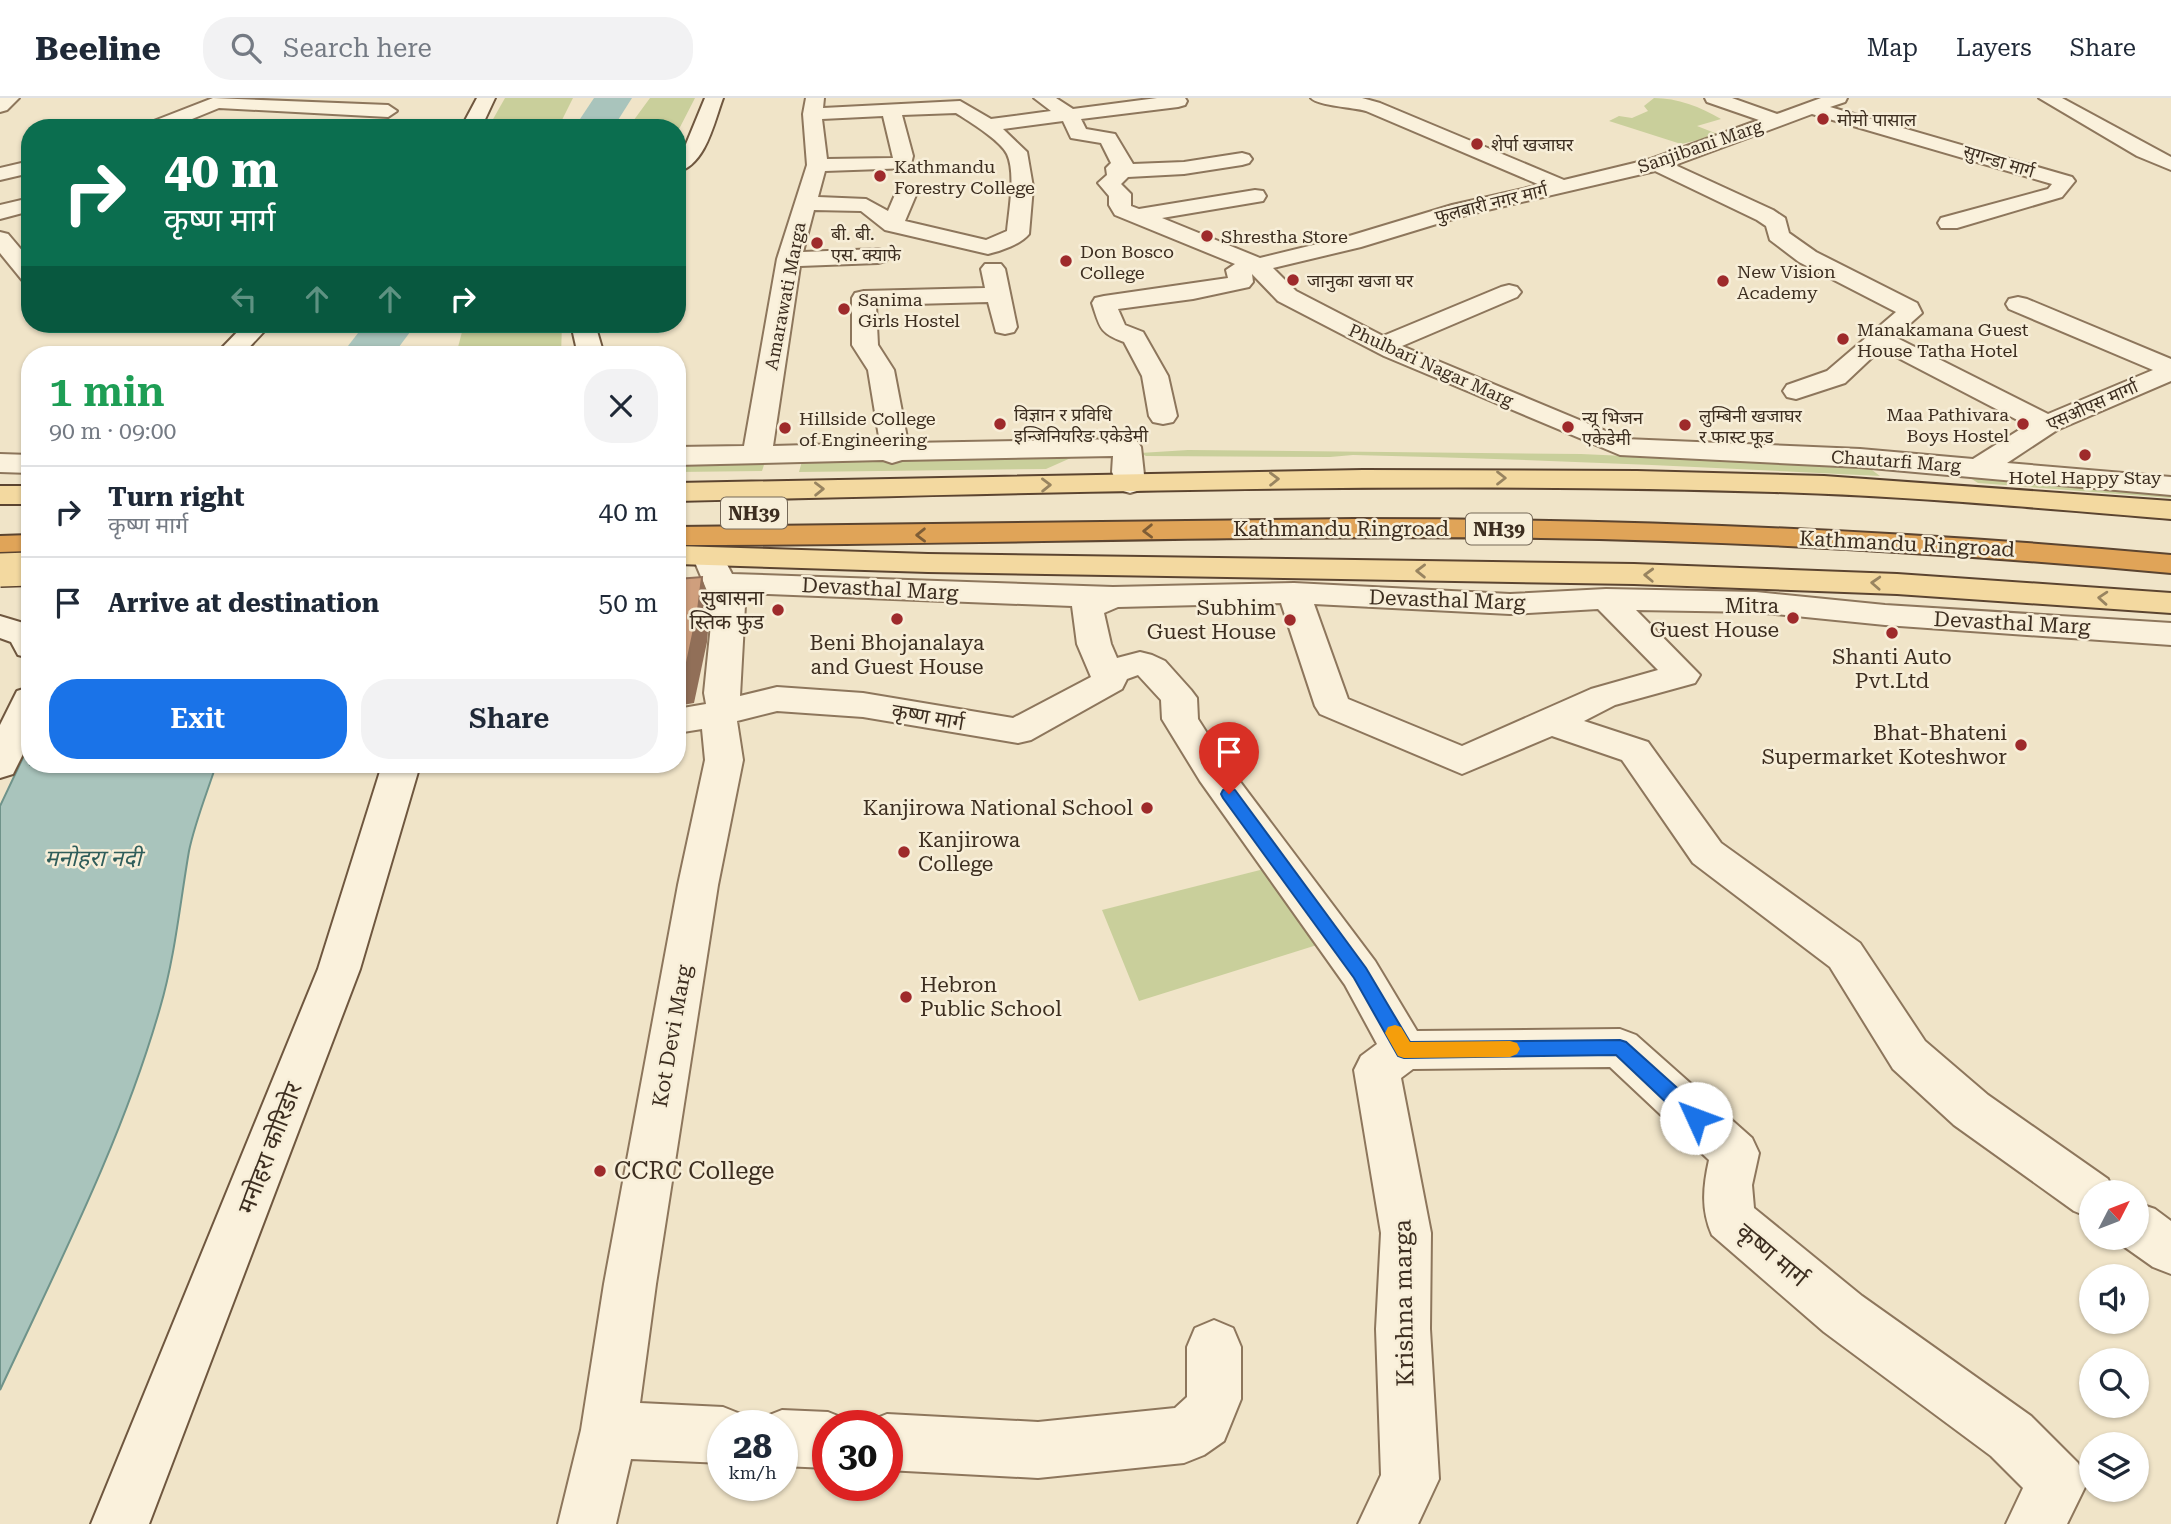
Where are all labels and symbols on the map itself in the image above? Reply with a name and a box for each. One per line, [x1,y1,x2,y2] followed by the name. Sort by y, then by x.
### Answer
[1837,109,1917,130] place label: मोमो पासाल
[1815,111,1831,127] marker: मोमो पासाल
[1635,115,1766,177] street label: Sanjibani Marg
[1491,134,1574,155] place label: शेर्पा खजाघर
[1469,136,1485,152] marker: शेर्पा खजाघर
[1960,140,2038,184] street label: सुगन्डा मार्ग
[894,156,1035,198] place label: Kathmandu Forestry College
[872,168,888,184] marker: Kathmandu Forestry College
[1433,179,1551,229] street label: फुलबारी नगर मार्ग
[760,220,810,372] street label: Amarawati Marga
[831,223,902,265] place label: बी. बी. एस. क्याफे
[1221,226,1348,247] place label: Shrestha Store
[1199,228,1215,244] marker: Shrestha Store
[809,235,825,251] marker: बी. बी. एस. क्याफे
[1080,241,1174,283] place label: Don Bosco College
[1058,253,1074,269] marker: Don Bosco College
[1737,261,1836,303] place label: New Vision Academy
[1307,270,1414,293] place label: जानुका खजा घर
[1285,272,1301,288] marker: जानुका खजा घर
[1715,273,1731,289] marker: New Vision Academy
[858,289,960,331] place label: Sanima Girls Hostel
[836,301,852,317] marker: Sanima Girls Hostel
[1345,319,1517,411] street label: Phulbari Nagar Marg
[1857,319,2029,361] place label: Manakamana Guest House Tatha Hotel
[1835,331,1851,347] marker: Manakamana Guest House Tatha Hotel
[2043,375,2142,434] street label: एसओएस मार्गा
[1014,404,1149,446] place label: विज्ञान र प्रविधि इन्जिनियरिङ एकेडेमी
[1887,404,2009,446] place label: Maa Pathivara Boys Hostel
[1699,405,1803,449] place label: लुम्बिनी खजाघर र फास्ट फूड
[1582,407,1644,449] place label: न्यू भिजन एकेडेमी
[799,408,936,450] place label: Hillside College of Engineering
[992,416,1008,432] marker: विज्ञान र प्रविधि इन्जिनियरिङ एकेडेमी
[2015,416,2031,432] marker: Maa Pathivara Boys Hostel
[1677,417,1693,433] marker: लुम्बिनी खजाघर र फास्ट फूड
[1560,419,1576,435] marker: न्यू भिजन एकेडेमी
[777,420,793,436] marker: Hillside College of Engineering
[1830,446,1962,476] street label: Chautarfi Marg
[2077,447,2093,463] marker: Hotel Happy Stay
[2009,467,2162,488] place label: Hotel Happy Stay
[1497,470,1507,486] one-way arrow
[1269,472,1280,487] one-way arrow
[1042,477,1052,493] one-way arrow
[814,481,825,497] one-way arrow
[721,498,787,528] road number: NH39
[1466,514,1532,544] road number: NH39
[1233,517,1450,541] street label: Kathmandu Ringroad
[1143,524,1154,539] one-way arrow
[1799,526,2016,562] street label: Kathmandu Ringroad
[915,528,926,543] one-way arrow
[1415,564,1426,579] one-way arrow
[1643,567,1654,582] one-way arrow
[801,573,959,605] street label: Devasthal Marg
[1870,576,1881,591] one-way arrow
[1368,585,1526,615] street label: Devasthal Marg
[690,586,765,635] place label: सुबासना स्तिक फुड
[2097,591,2108,606] one-way arrow
[1650,594,1780,642] place label: Mitra Guest House
[1147,596,1276,644] place label: Subhim Guest House
[770,602,786,618] marker: सुबासना स्तिक फुड
[1933,607,2091,639] street label: Devasthal Marg
[1785,610,1801,626] marker: Mitra Guest House
[889,611,905,627] marker: Beni Bhojanalaya and Guest House
[1282,612,1298,628] marker: Subhim Guest House
[1884,625,1900,641] marker: Shanti Auto Pvt.Ltd
[810,631,985,679] place label: Beni Bhojanalaya and Guest House
[1832,645,1952,693] place label: Shanti Auto Pvt.Ltd
[890,699,967,736] street label: कृष्ण मार्ग
[1762,721,2007,769] place label: Bhat-Bhateni Supermarket Koteshwor
[1199,722,1259,794] pin
[2013,737,2029,753] marker: Bhat-Bhateni Supermarket Koteshwor
[863,796,1134,820] place label: Kanjirowa National School
[1139,800,1155,816] marker: Kanjirowa National School
[918,828,1021,876] place label: Kanjirowa College
[896,844,912,860] marker: Kanjirowa College
[45,845,145,872] water label: मनोहरा नदी
[648,963,696,1109] street label: Kot Devi Marg
[920,973,1062,1021] place label: Hebron Public School
[898,989,914,1005] marker: Hebron Public School
[232,1077,308,1218] street label: मनोहरा कोरिडोर
[1659,1081,1733,1155] position arrow
[614,1157,774,1185] place label: CCRC College
[592,1163,608,1179] marker: CCRC College
[2079,1180,2149,1250] north arrow
[1730,1217,1814,1294] street label: कृष्ण मार्ग
[1389,1219,1419,1387] street label: Krishna marga
[812,1410,903,1501] speed limit sign: 30

